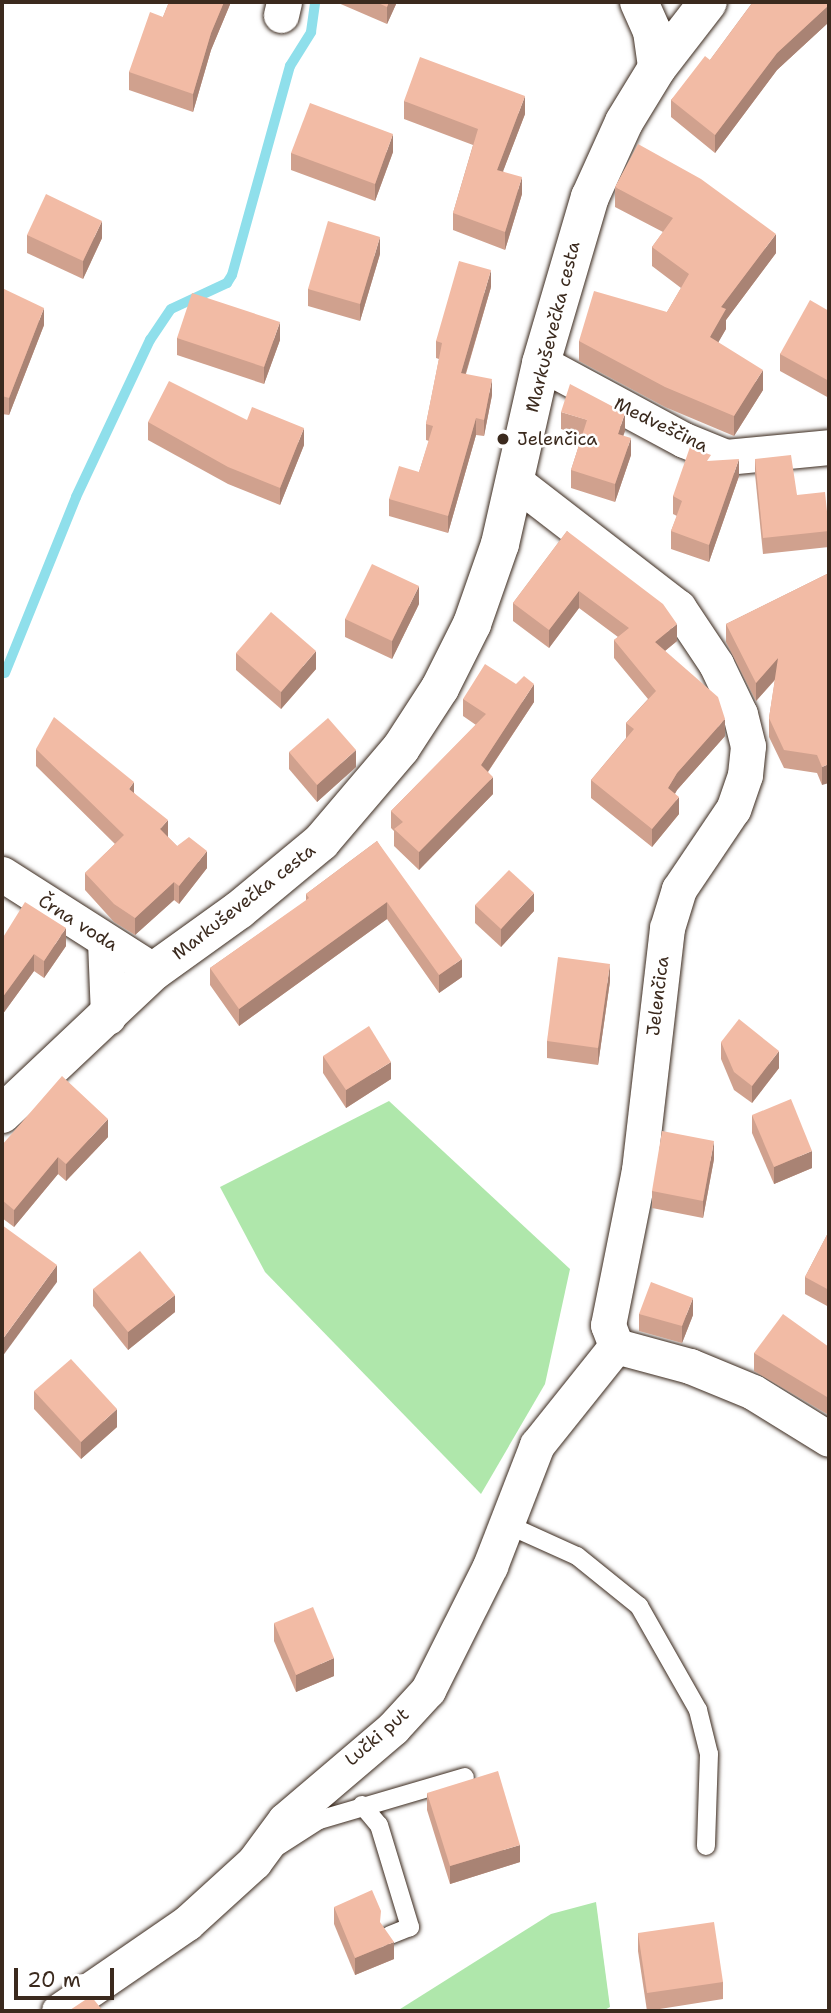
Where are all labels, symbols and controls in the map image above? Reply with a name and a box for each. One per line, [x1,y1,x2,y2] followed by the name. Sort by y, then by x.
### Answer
[521,239,585,415] street label: Markuševečka cesta
[610,393,712,457] street label: Medveščina
[517,428,597,450] place label: Jelenčica
[495,431,511,447] marker: Jelenčica
[168,839,320,965] street label: Markuševečka cesta
[34,890,122,956] street label: Črna voda
[642,955,674,1037] street label: Jelenčica
[341,1703,413,1771] street label: Lučki put
[18,1954,117,1998] scale bar
[27,1966,81,1994] text: 20 m

